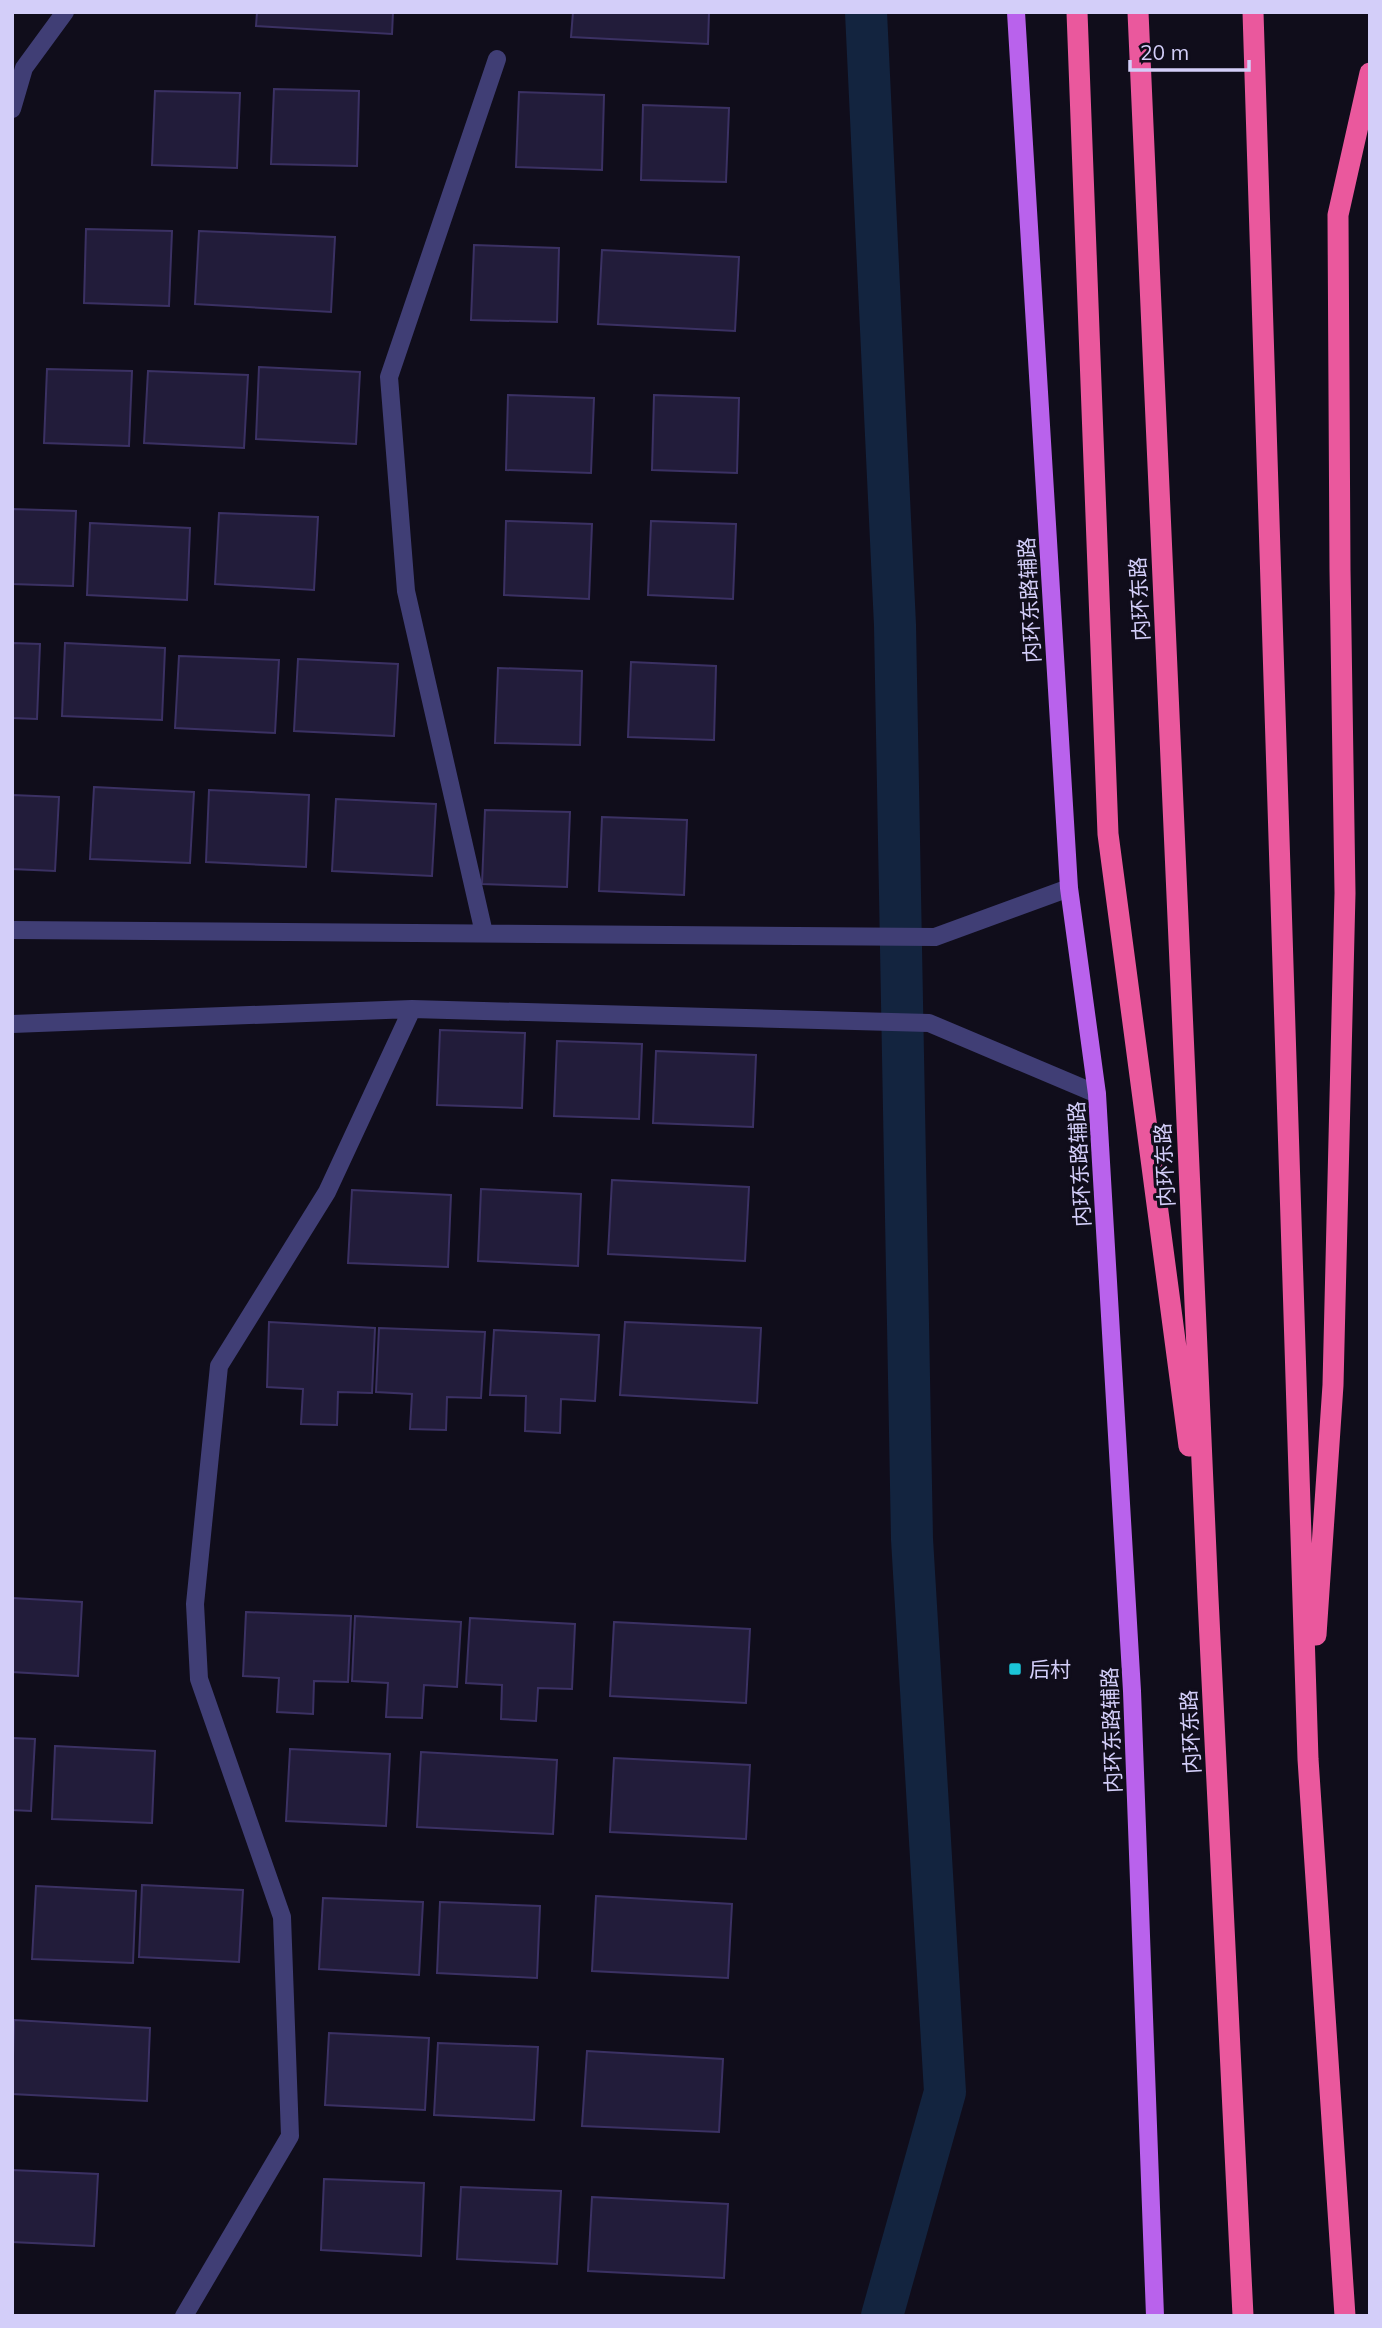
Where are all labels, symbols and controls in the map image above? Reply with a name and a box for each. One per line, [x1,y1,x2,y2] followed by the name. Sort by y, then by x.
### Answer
[1130,28,1249,72] scale bar
[1140,39,1189,65] text: 20 m
[1013,536,1045,664] street label: 内环东路辅路
[1124,556,1154,642] street label: 内环东路
[1063,1100,1095,1228] street label: 内环东路辅路
[1149,1122,1179,1208] street label: 内环东路
[1029,1656,1071,1682] place label: 后村
[1007,1661,1023,1677] marker: 后村
[1096,1667,1126,1793] street label: 内环东路辅路
[1175,1689,1205,1775] street label: 内环东路

